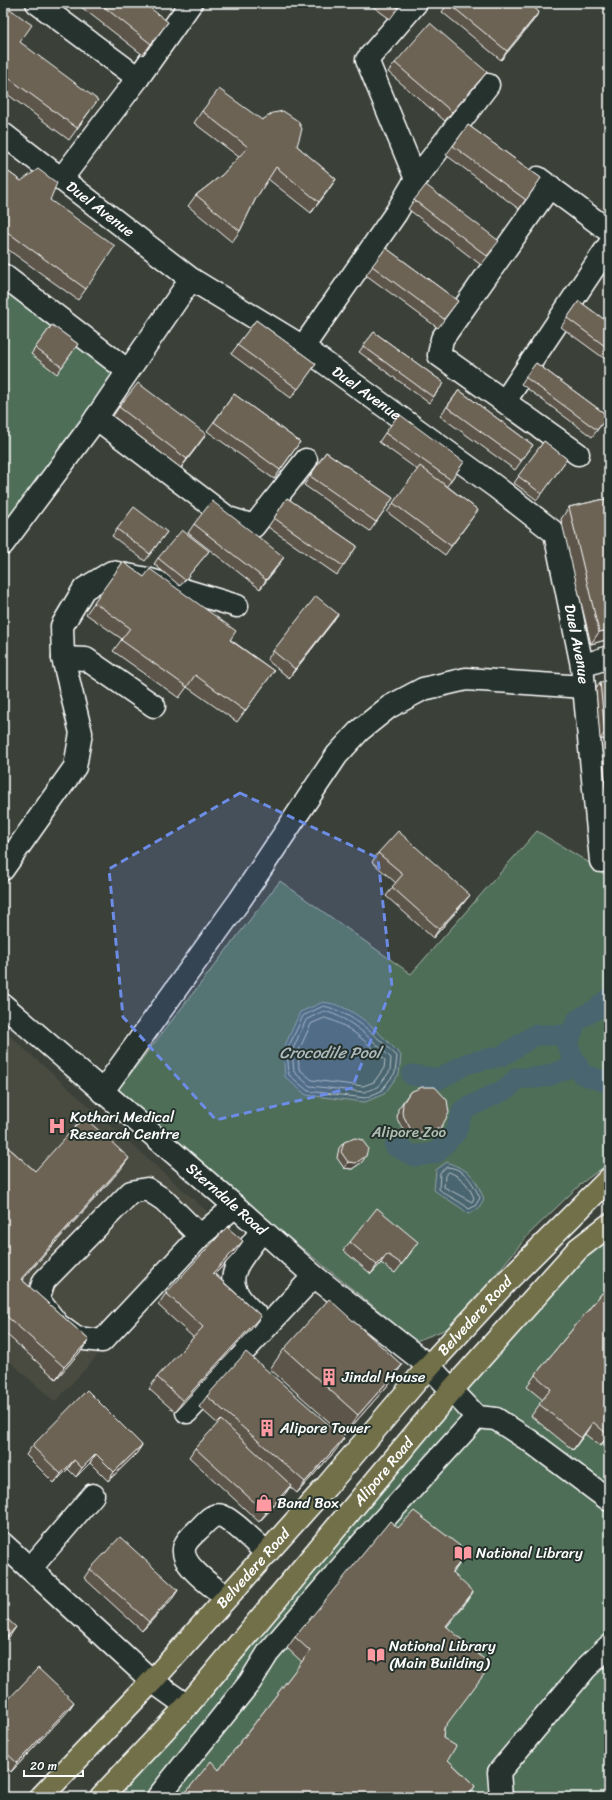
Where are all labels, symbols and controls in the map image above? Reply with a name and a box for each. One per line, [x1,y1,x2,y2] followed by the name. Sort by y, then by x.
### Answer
[60,174,141,244] street label: Duel Avenue
[326,359,407,428] street label: Duel Avenue
[557,602,597,686] street label: Duel Avenue
[280,1038,384,1067] water label: Crocodile Pool
[70,1104,180,1147] place label: Kothari Medical Research Centre
[47,1116,67,1136] hospital icon: Kothari Medical Research Centre
[371,1119,447,1145] park label: Alipore Zoo
[180,1156,274,1243] street label: Sterndale Road
[431,1269,519,1362] street label: Belvedere Road
[341,1364,426,1390] place label: Jindal House
[319,1367,339,1387] building icon: Jindal House
[279,1415,371,1441] place label: Alipore Tower
[257,1418,277,1438] building icon: Alipore Tower
[346,1431,421,1513] street label: Alipore Road
[277,1490,339,1516] place label: Band Box
[254,1493,274,1513] shop icon: Band Box
[210,1521,297,1615] street label: Belvedere Road
[476,1540,583,1566] place label: National Library
[453,1543,473,1563] library icon: National Library
[389,1633,496,1676] place label: National Library (Main Building)
[366,1645,386,1665] library icon: National Library (Main Building)
[24,1752,83,1778] scale bar
[30,1755,57,1777] text: 20 m

